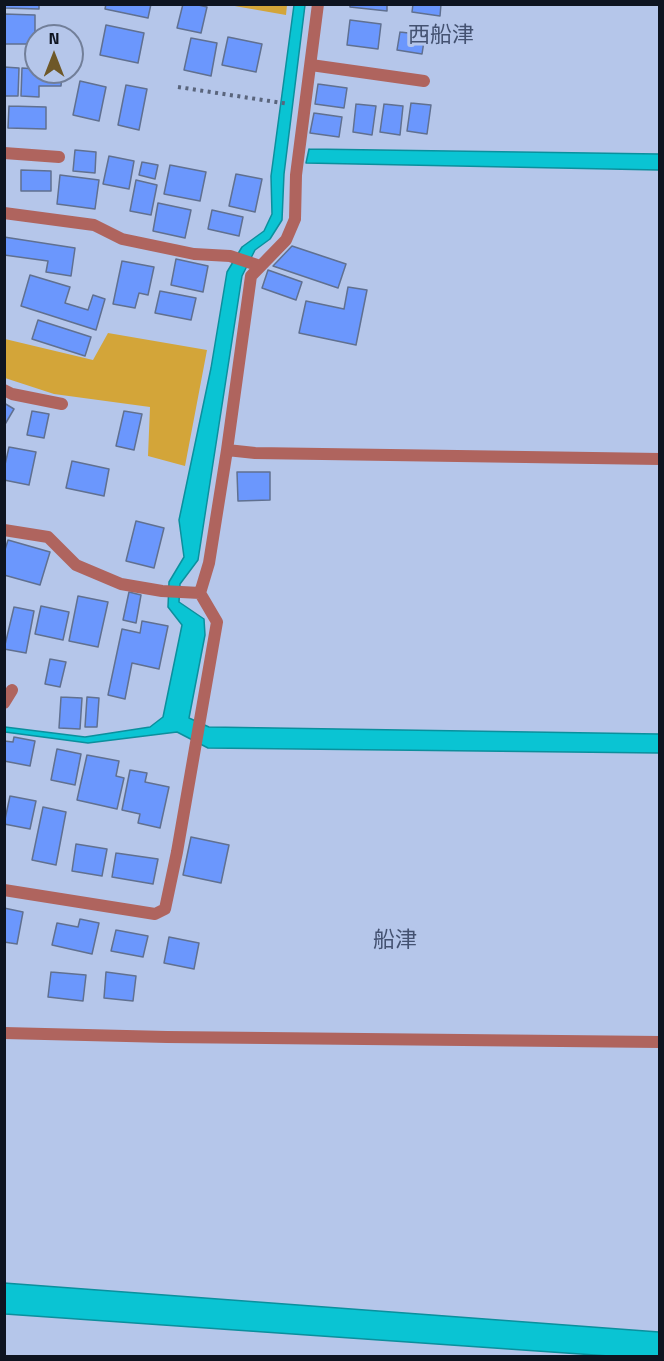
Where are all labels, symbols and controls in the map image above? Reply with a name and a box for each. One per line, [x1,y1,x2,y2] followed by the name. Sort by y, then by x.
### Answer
[24,24,84,84] north arrow
[408,24,474,50] district label: 西船津
[48,26,60,50] text: N
[373,929,417,955] district label: 船津

